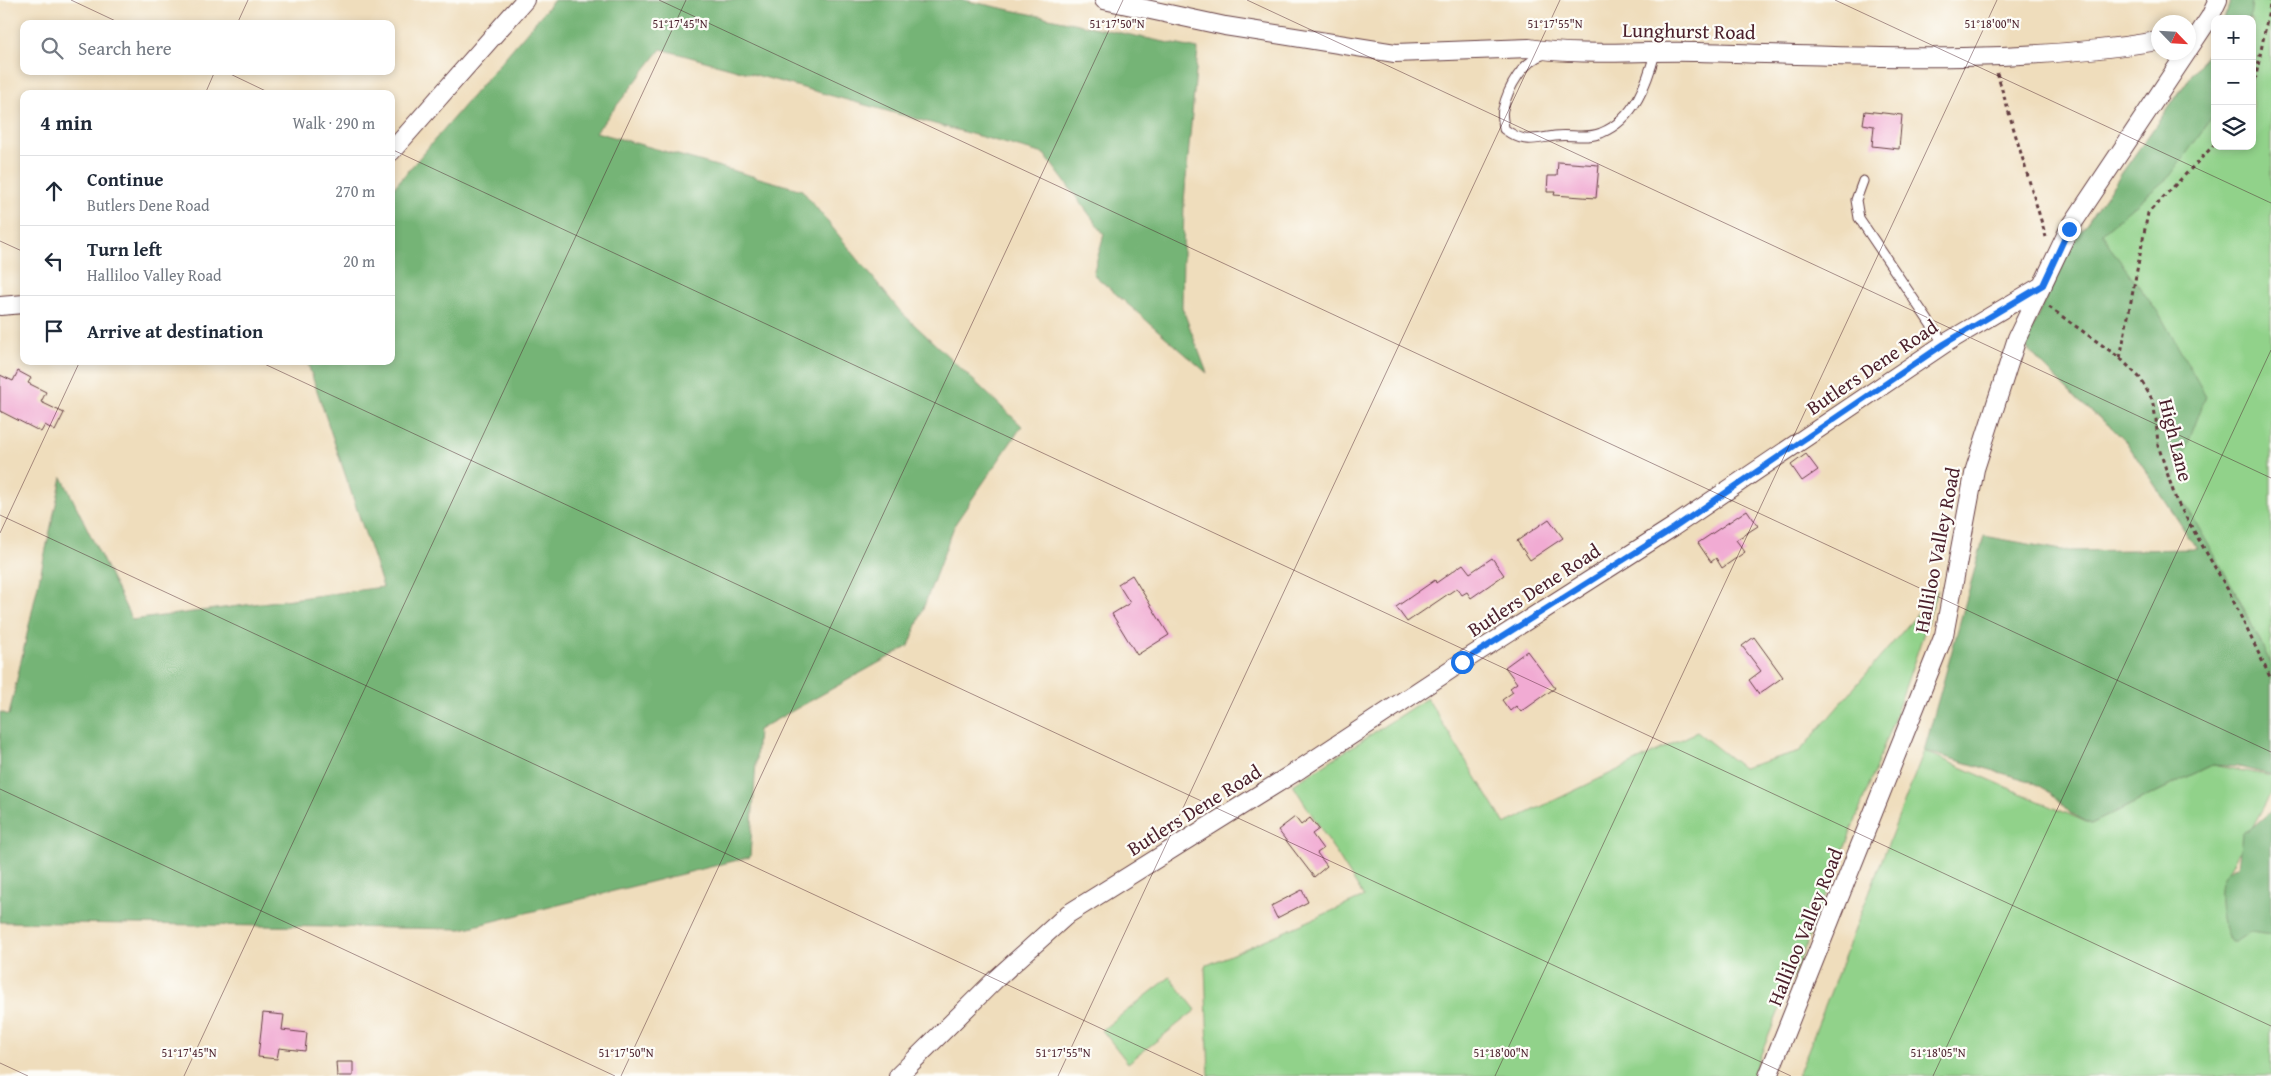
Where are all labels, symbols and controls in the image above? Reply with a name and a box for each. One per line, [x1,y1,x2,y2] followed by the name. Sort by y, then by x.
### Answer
[652,15,708,32] text: 51°17'45"N
[1089,15,1145,32] text: 51°17'50"N
[1527,15,1583,32] text: 51°17'55"N
[1622,15,1756,46] street label: Lunghurst Road
[1964,15,2020,32] text: 51°18'00"N
[2151,15,2196,60] north arrow
[2211,15,2256,150] map controls
[2211,15,2256,60] button: +
[20,20,395,75] search box
[38,34,66,62] icon: search
[78,34,172,62] text: Search here
[2211,60,2256,105] button: −
[2211,105,2256,150] button: layers
[40,107,92,138] text: 4 min
[292,111,375,135] text: Walk · 290 m
[87,165,164,193] text: Continue
[40,177,68,205] icon: ahead
[335,179,375,203] text: 270 m
[87,193,210,217] text: Butlers Dene Road
[2058,218,2081,241] route end
[87,235,162,263] text: Turn left
[40,247,68,275] icon: left
[343,249,375,273] text: 20 m
[87,263,222,287] text: Halliloo Valley Road
[1800,312,1944,421] street label: Butlers Dene Road
[40,317,68,345] icon: arrive
[87,317,263,345] text: Arrive at destination
[2152,395,2201,484] street label: High Lane
[1906,464,1967,635] street label: Halliloo Valley Road
[1462,536,1606,643] street label: Butlers Dene Road
[1451,651,1474,674] route start
[1121,757,1267,862] street label: Butlers Dene Road
[1760,843,1850,1010] street label: Halliloo Valley Road
[161,1044,217,1061] text: 51°17'45"N
[598,1044,654,1061] text: 51°17'50"N
[1035,1044,1091,1061] text: 51°17'55"N
[1473,1044,1529,1061] text: 51°18'00"N
[1910,1044,1966,1061] text: 51°18'05"N

